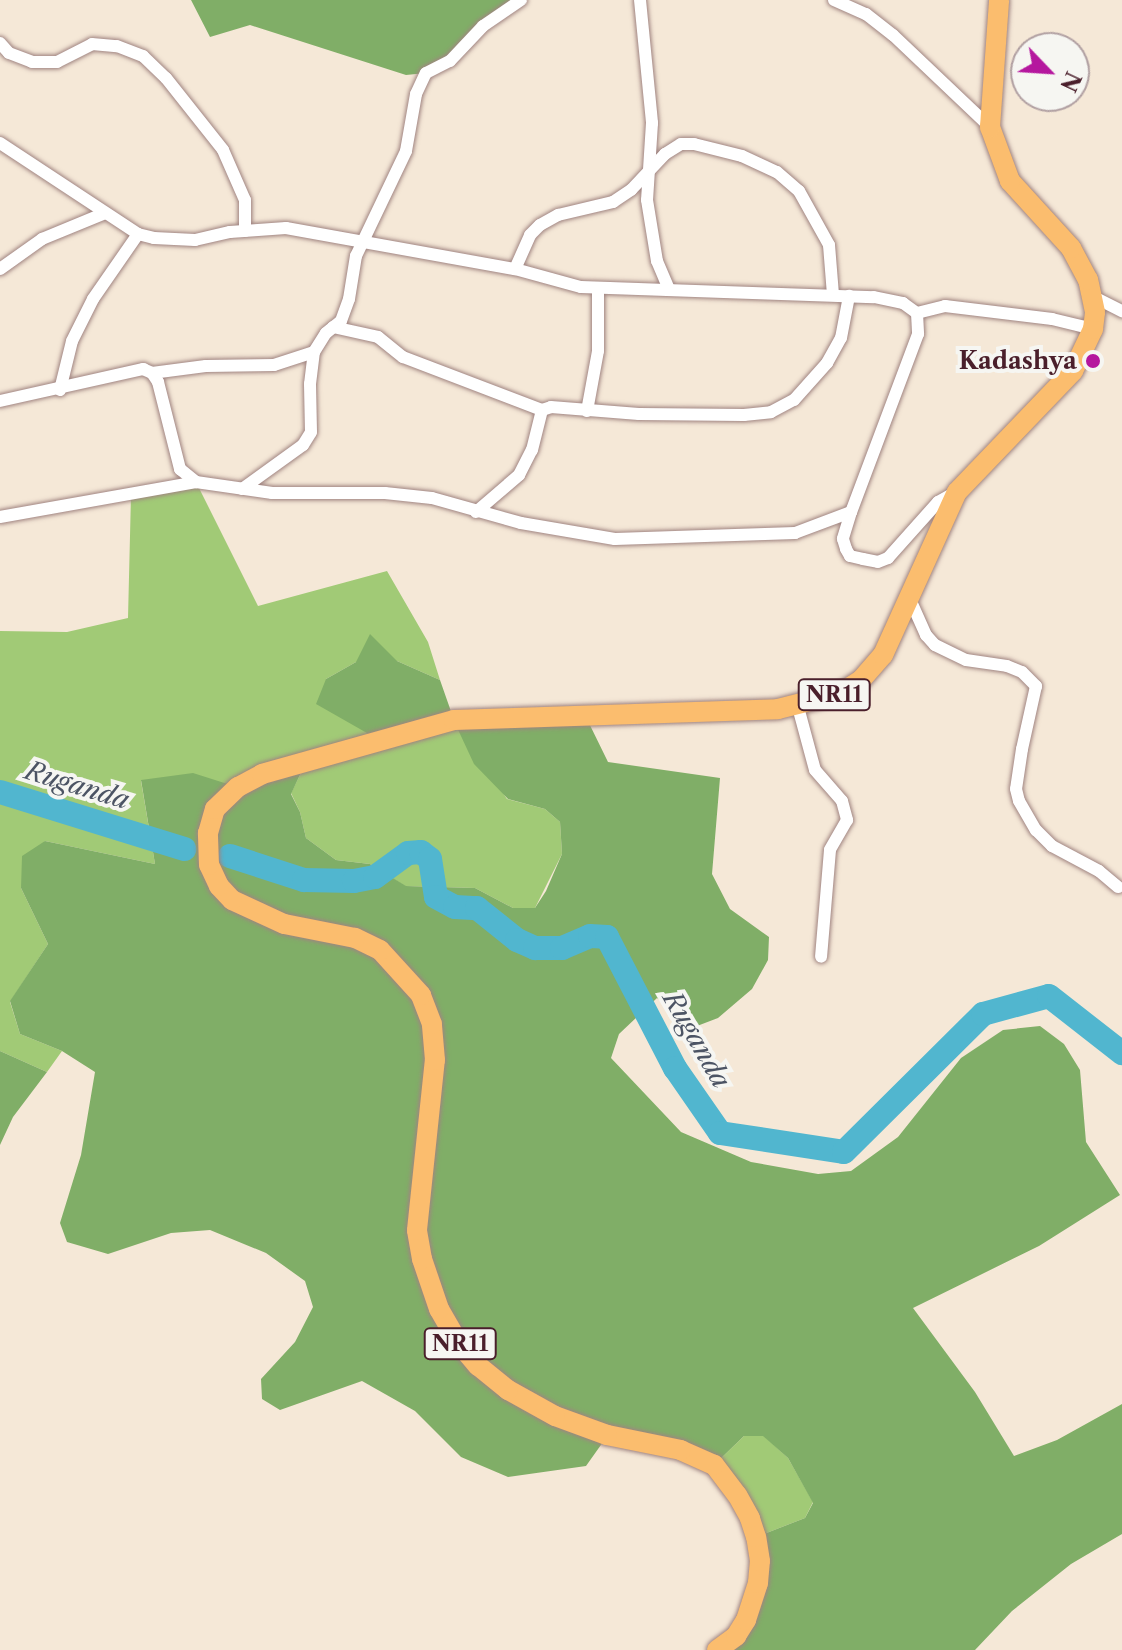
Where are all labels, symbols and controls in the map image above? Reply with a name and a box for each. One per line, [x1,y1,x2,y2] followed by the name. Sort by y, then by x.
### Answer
[1010,32,1090,112] north arrow
[1054,67,1087,96] text: N
[959,347,1077,375] place label: Kadashya
[1084,352,1102,370] marker: Kadashya
[796,677,872,713] road number: NR11
[21,755,133,817] water label: Ruganda
[656,986,736,1094] water label: Ruganda
[422,1326,498,1362] road number: NR11

